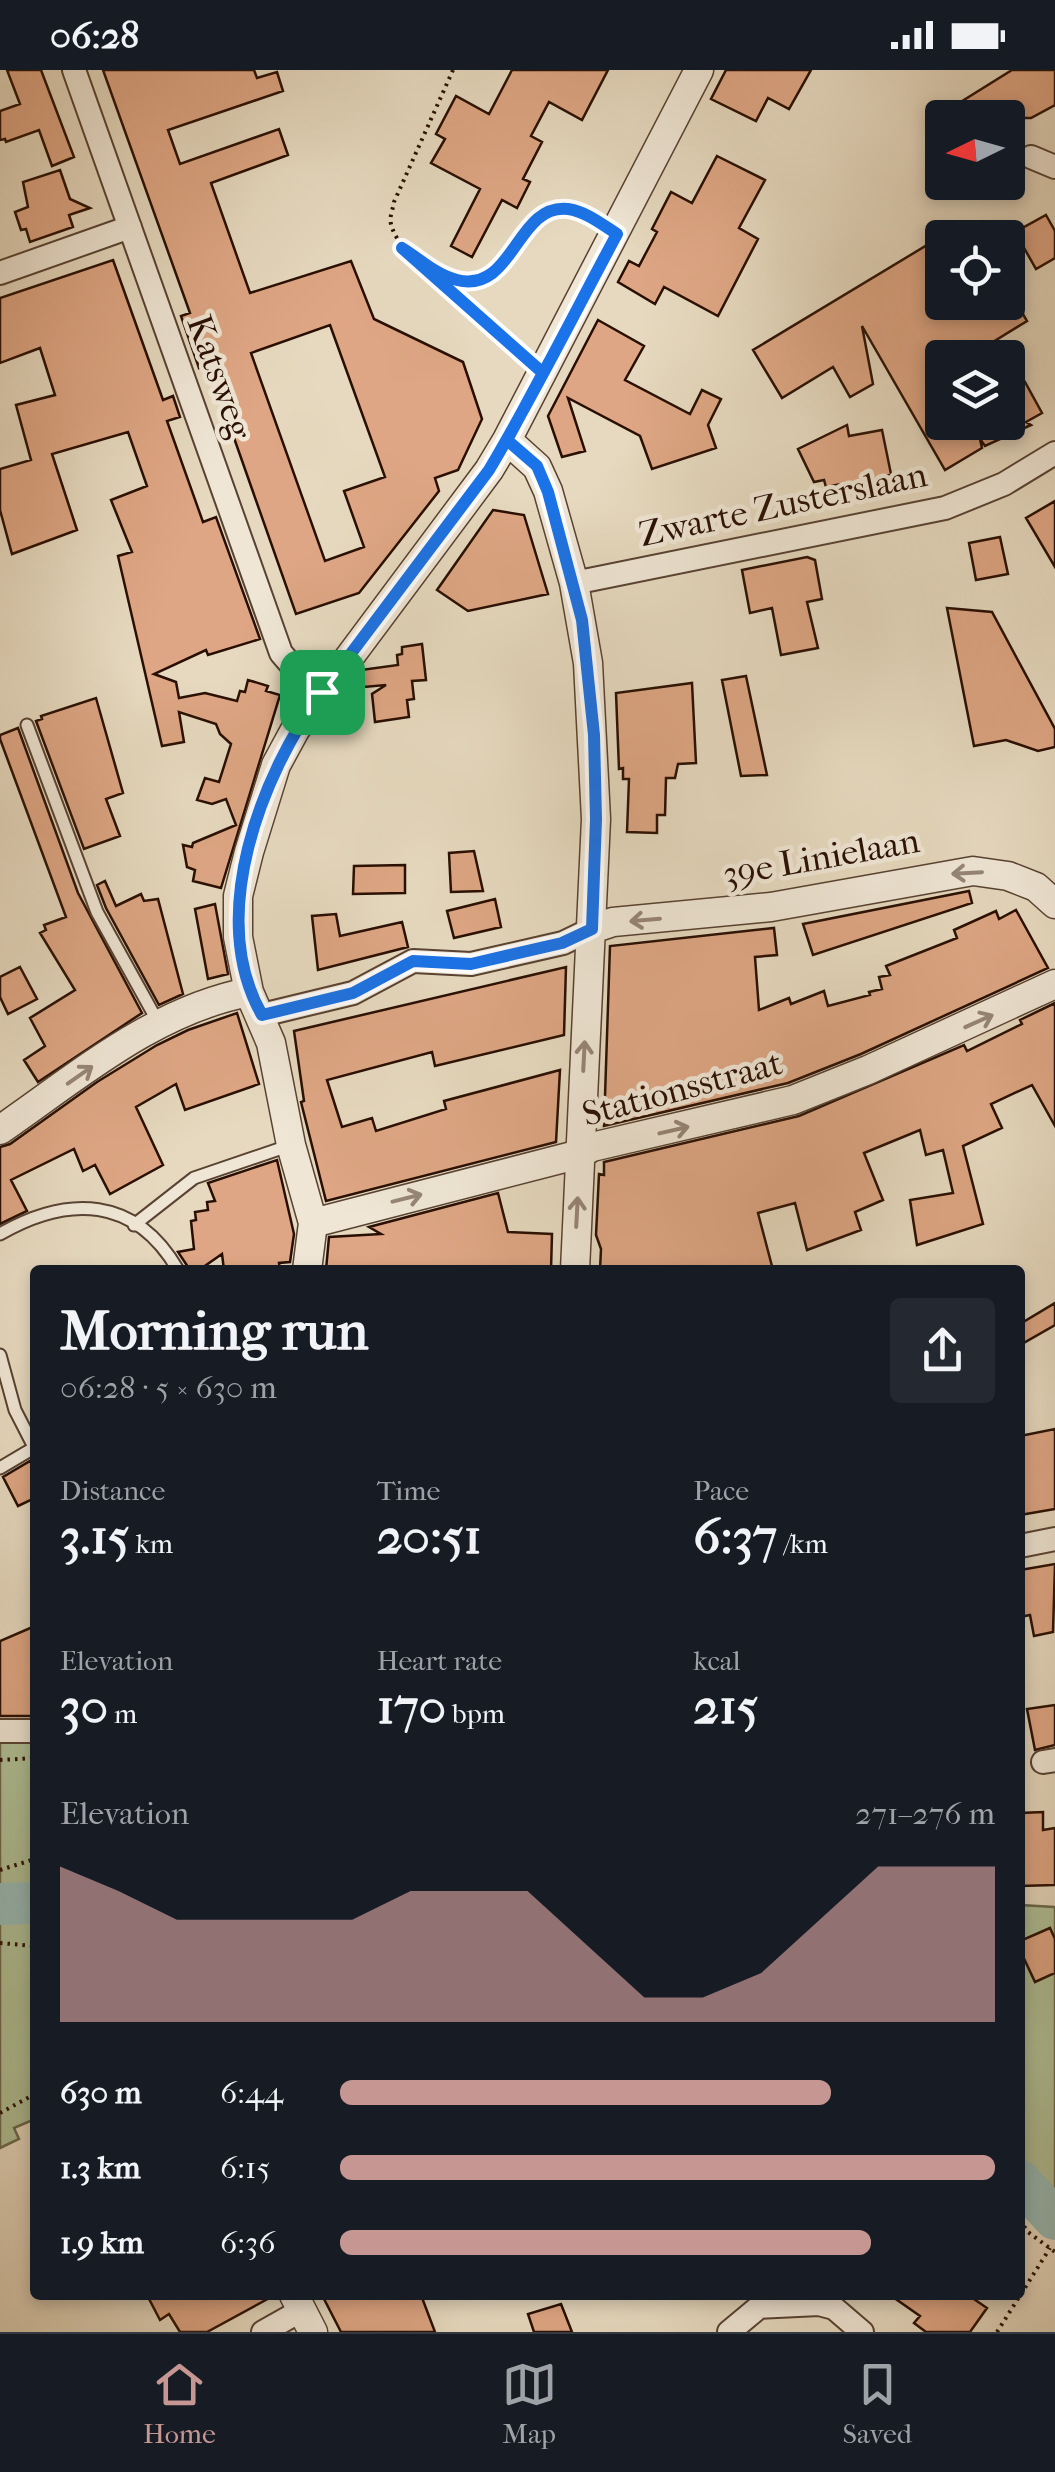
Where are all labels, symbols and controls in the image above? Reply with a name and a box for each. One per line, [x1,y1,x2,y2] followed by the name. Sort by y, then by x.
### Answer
[50,13,139,58] text: 06:28
[925,100,1025,200] north arrow
[925,100,1025,440] map controls
[925,220,1025,320] button: locate
[178,310,261,445] street label: Katsweg
[925,340,1025,440] button: layers
[635,454,931,555] street label: Zwarte Zusterslaan
[280,650,365,735] pin
[295,665,350,720] icon: arrive
[720,820,923,895] street label: 39e Linielaan
[951,864,983,883] one-way arrow
[630,910,662,929] one-way arrow
[963,1011,993,1030] one-way arrow
[575,1041,594,1073] one-way arrow
[578,1042,787,1135] street label: Stationsstraat
[66,1065,94,1086] one-way arrow
[657,1120,689,1138] one-way arrow
[391,1188,422,1207] one-way arrow
[568,1196,587,1228] one-way arrow
[890,1298,995,1403] button: share
[60,1299,368,1363] text: Morning run
[60,1369,277,1406] text: 06:28 · 5 × 630 m
[60,1474,165,1507] text: Distance
[377,1474,440,1507] text: Time
[693,1474,749,1507] text: Pace
[60,1507,129,1566] text: 3.15
[377,1507,482,1566] text: 20:51
[693,1507,777,1566] text: 6:37
[129,1527,173,1560] text: km
[777,1527,828,1560] text: /km
[60,1644,173,1677] text: Elevation
[377,1644,502,1677] text: Heart rate
[693,1644,740,1677] text: kcal
[60,1677,108,1736] text: 30
[377,1677,446,1736] text: 170
[693,1677,758,1736] text: 215
[108,1697,137,1730] text: m
[446,1697,505,1730] text: bpm
[60,1795,189,1832] text: Elevation
[855,1795,995,1832] text: 271–276 m
[60,2074,142,2111] text: 630 m
[220,2074,283,2111] text: 6:44
[60,2149,141,2186] text: 1.3 km
[220,2149,270,2186] text: 6:15
[60,2224,144,2261] text: 1.9 km
[220,2224,276,2261] text: 6:36
[143,2357,216,2450] tab: Home
[502,2357,557,2450] tab: Map
[843,2357,912,2450] tab: Saved

